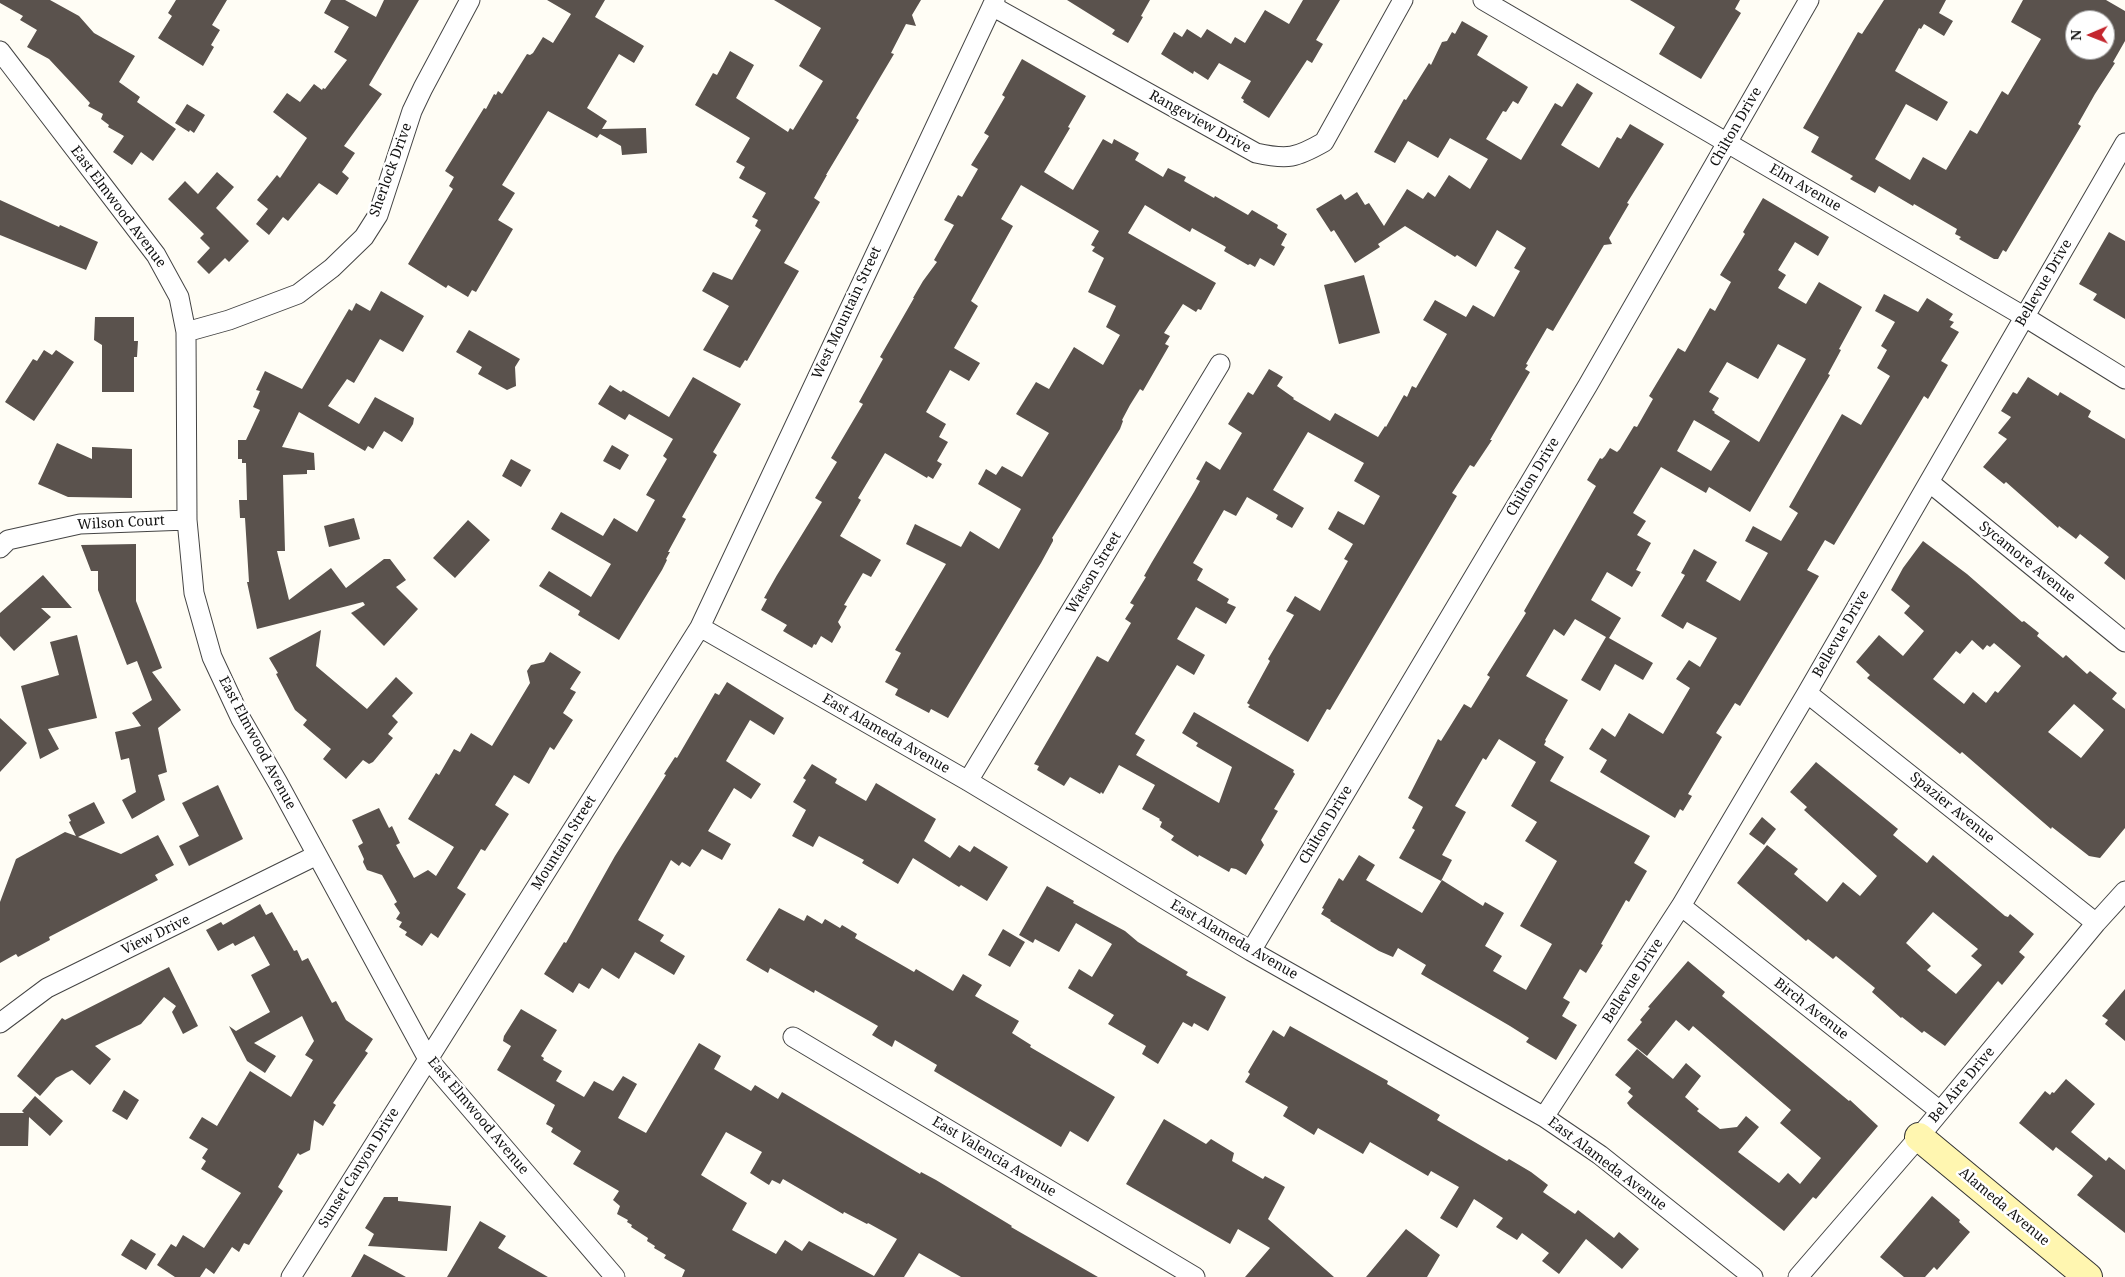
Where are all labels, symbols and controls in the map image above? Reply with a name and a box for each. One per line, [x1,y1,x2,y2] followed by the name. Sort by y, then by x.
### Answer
[2065,10,2115,60] north arrow
[2066,30,2085,41] text: N
[1707,84,1765,170] street label: Chilton Drive
[1146,87,1254,157] street label: Rangeview Drive
[366,121,416,219] street label: Sherlock Drive
[67,143,169,271] street label: East Elmwood Avenue
[1766,161,1844,215] street label: Elm Avenue
[2012,236,2076,330] street label: Bellevue Drive
[809,244,885,382] street label: West Mountain Street
[1503,435,1563,519] street label: Chilton Drive
[77,512,165,534] street label: Wilson Court
[1975,518,2079,606] street label: Sycamore Avenue
[1063,529,1125,617] street label: Watson Street
[1809,587,1873,681] street label: Bellevue Drive
[215,674,299,812] street label: East Elmwood Avenue
[819,691,953,777] street label: East Alameda Avenue
[1907,769,1997,847] street label: Spazier Avenue
[1296,783,1356,867] street label: Chilton Drive
[528,793,600,893] street label: Mountain Street
[1167,897,1301,983] street label: East Alameda Avenue
[119,911,193,959] street label: View Drive
[1599,935,1667,1027] street label: Bellevue Drive
[1770,975,1852,1043] street label: Birch Avenue
[1925,1044,1999,1126] street label: Bel Aire Drive
[424,1054,532,1178] street label: East Elmwood Avenue
[315,1105,403,1231] street label: Sunset Canyon Drive
[929,1113,1059,1201] street label: East Valencia Avenue
[1544,1114,1670,1214] street label: East Alameda Avenue
[1955,1164,2053,1250] street label: Alameda Avenue

